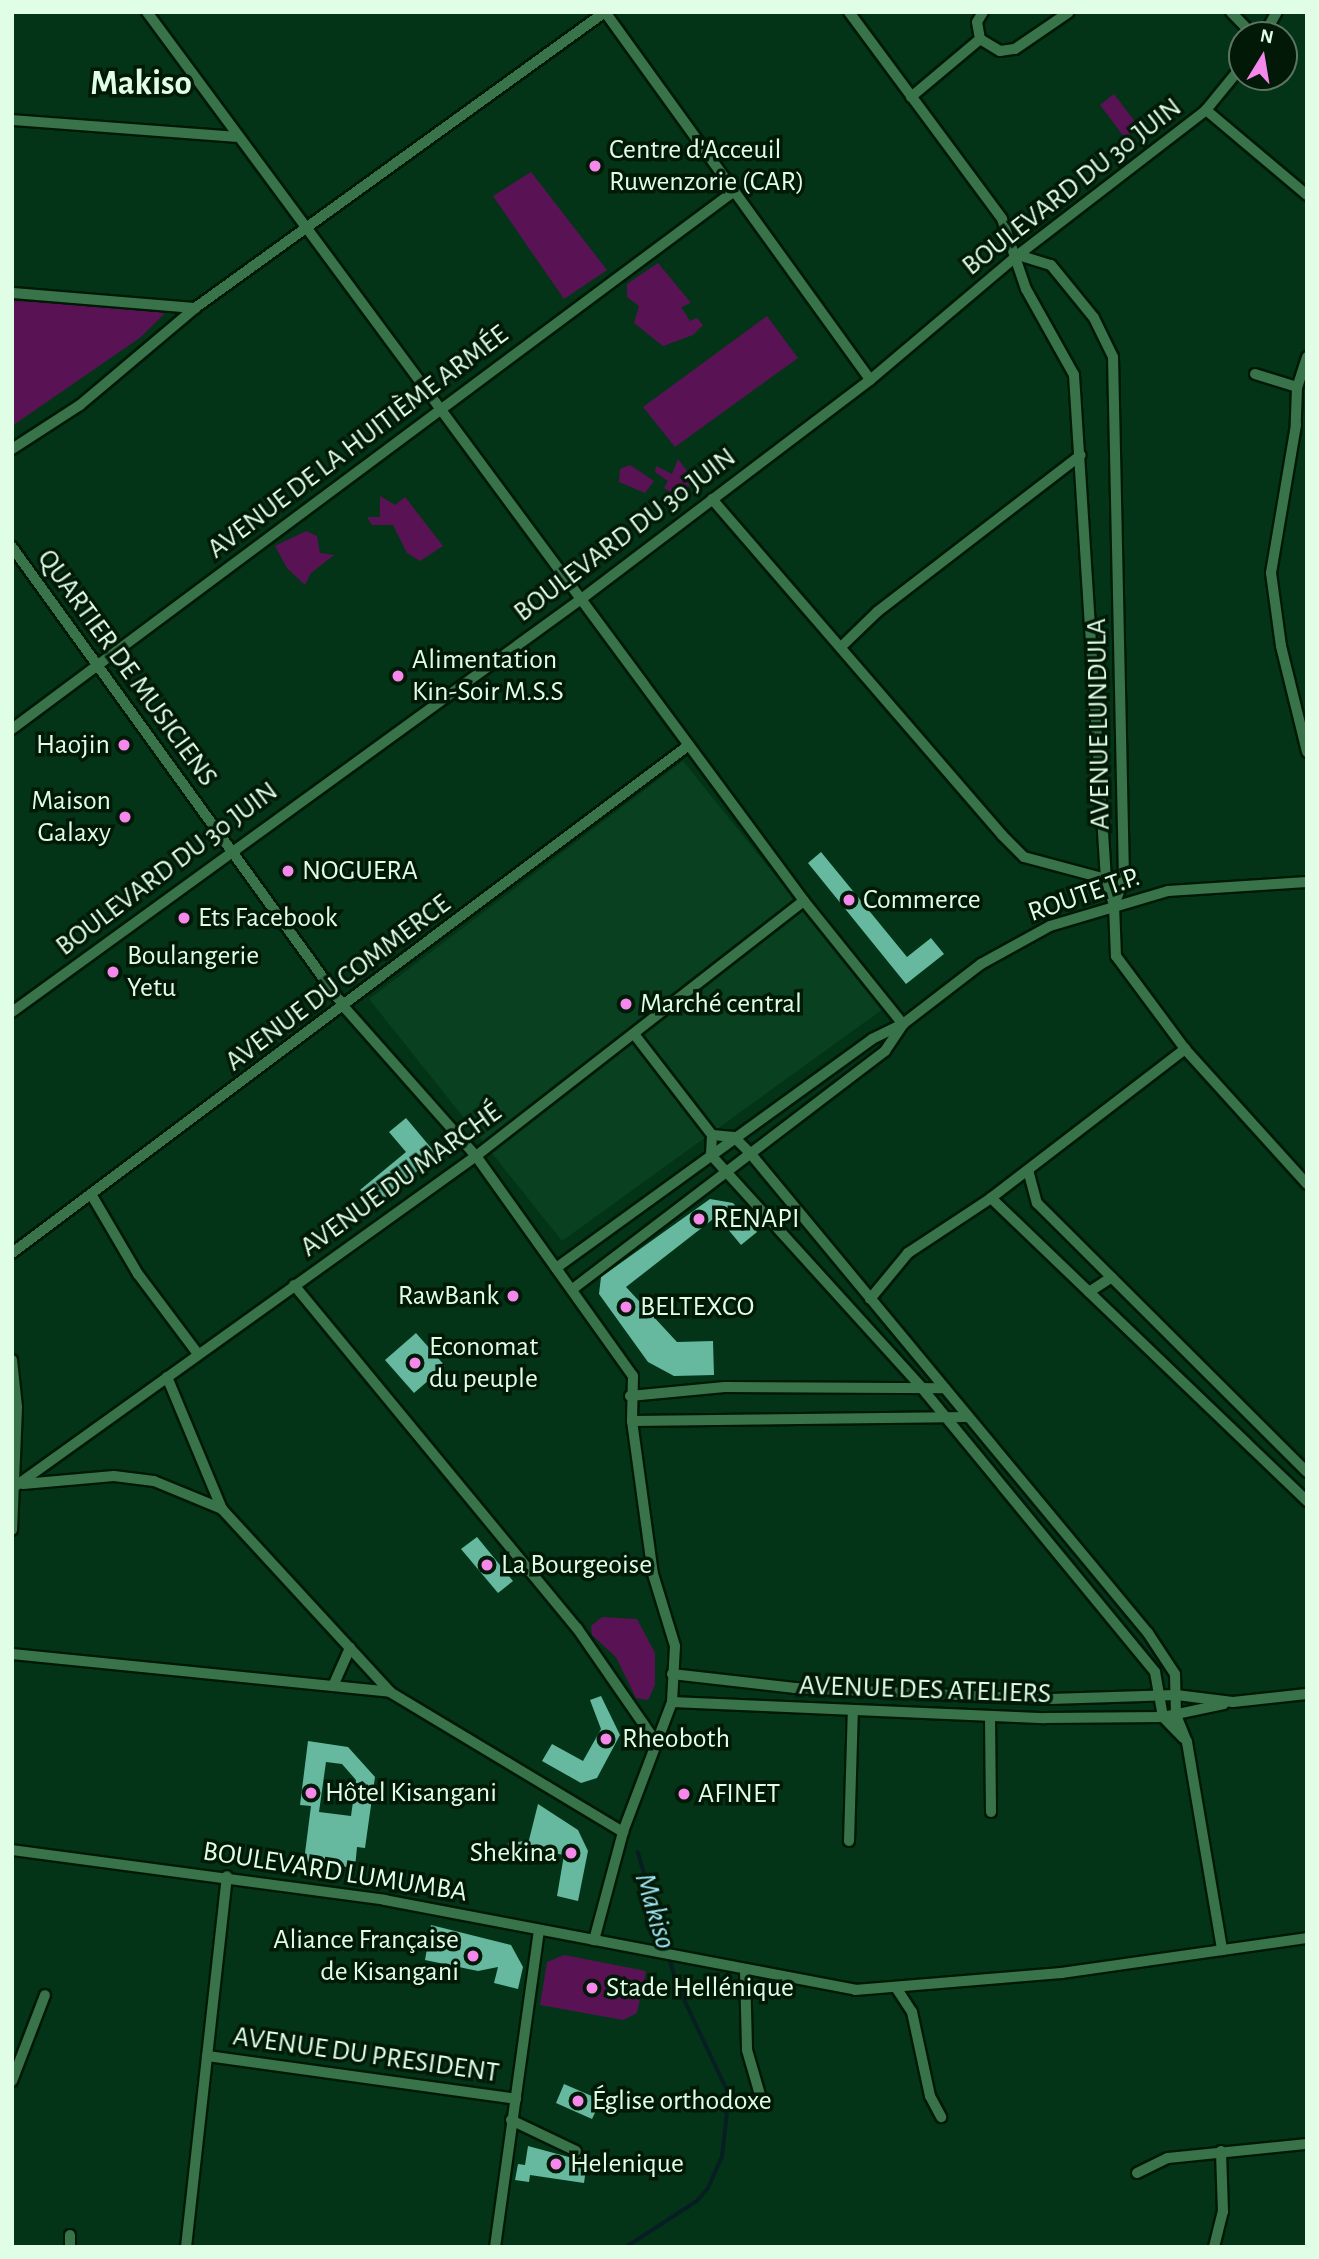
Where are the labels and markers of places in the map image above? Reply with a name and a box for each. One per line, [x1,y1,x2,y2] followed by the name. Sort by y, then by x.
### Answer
[609,133,805,199] place label: Centre d'Acceuil Ruwenzorie (CAR)
[587,158,603,174] marker: Centre d'Acceuil Ruwenzorie (CAR)
[412,643,564,709] place label: Alimentation Kin-Soir M.S.S
[390,668,406,684] marker: Alimentation Kin-Soir M.S.S
[36,728,110,762] place label: Haojin
[116,737,132,753] marker: Haojin
[31,784,111,850] place label: Maison Galaxy
[117,809,133,825] marker: Maison Galaxy
[302,854,418,888] place label: NOGUERA
[280,863,296,879] marker: NOGUERA
[863,883,981,917] place label: Commerce
[841,892,857,908] marker: Commerce
[198,901,337,935] place label: Ets Facebook
[176,910,192,926] marker: Ets Facebook
[127,939,259,1005] place label: Boulangerie Yetu
[105,964,121,980] marker: Boulangerie Yetu
[640,987,802,1021] place label: Marché central
[618,996,634,1012] marker: Marché central
[713,1202,799,1236] place label: RENAPI
[691,1211,707,1227] marker: RENAPI
[398,1279,499,1313] place label: RawBank
[505,1288,521,1304] marker: RawBank
[640,1290,754,1324] place label: BELTEXCO
[618,1299,634,1315] marker: BELTEXCO
[429,1330,538,1396] place label: Economat du peuple
[407,1355,423,1371] marker: Economat du peuple
[501,1548,652,1582] place label: La Bourgeoise
[479,1557,495,1573] marker: La Bourgeoise
[622,1722,730,1756] place label: Rheoboth
[596,1729,616,1749] marker: Rheoboth
[325,1776,497,1810] place label: Hôtel Kisangani
[698,1777,780,1811] place label: AFINET
[303,1785,319,1801] marker: Hôtel Kisangani
[676,1786,692,1802] marker: AFINET
[470,1836,557,1870] place label: Shekina
[563,1845,579,1861] marker: Shekina
[273,1923,459,1989] place label: Aliance Française de Kisangani
[465,1948,481,1964] marker: Aliance Française de Kisangani
[606,1971,794,2005] place label: Stade Hellénique
[584,1980,600,1996] marker: Stade Hellénique
[592,2084,772,2118] place label: Église orthodoxe
[570,2093,586,2109] marker: Église orthodoxe
[570,2147,684,2181] place label: Helenique
[548,2156,564,2172] marker: Helenique

